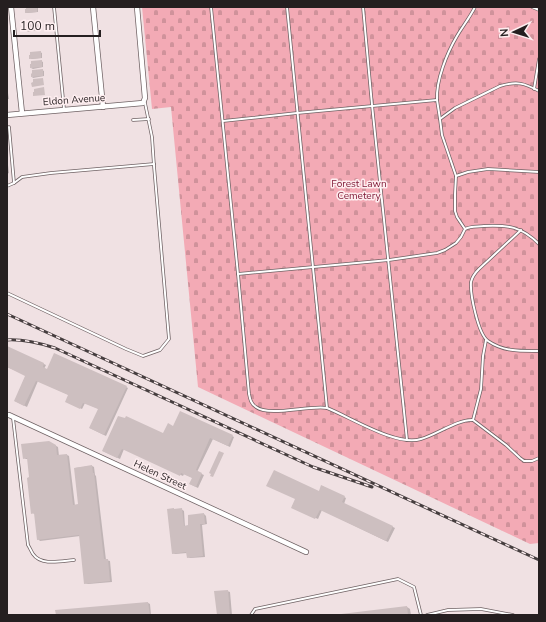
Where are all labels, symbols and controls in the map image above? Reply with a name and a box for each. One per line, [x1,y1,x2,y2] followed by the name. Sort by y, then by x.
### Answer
[14,12,100,38] scale bar
[494,12,534,52] north arrow
[20,18,55,34] text: 100 m
[497,28,512,37] text: N
[42,91,106,109] street label: Eldon Avenue
[331,177,387,203] park label: Forest Lawn Cemetery
[131,457,189,494] street label: Helen Street

